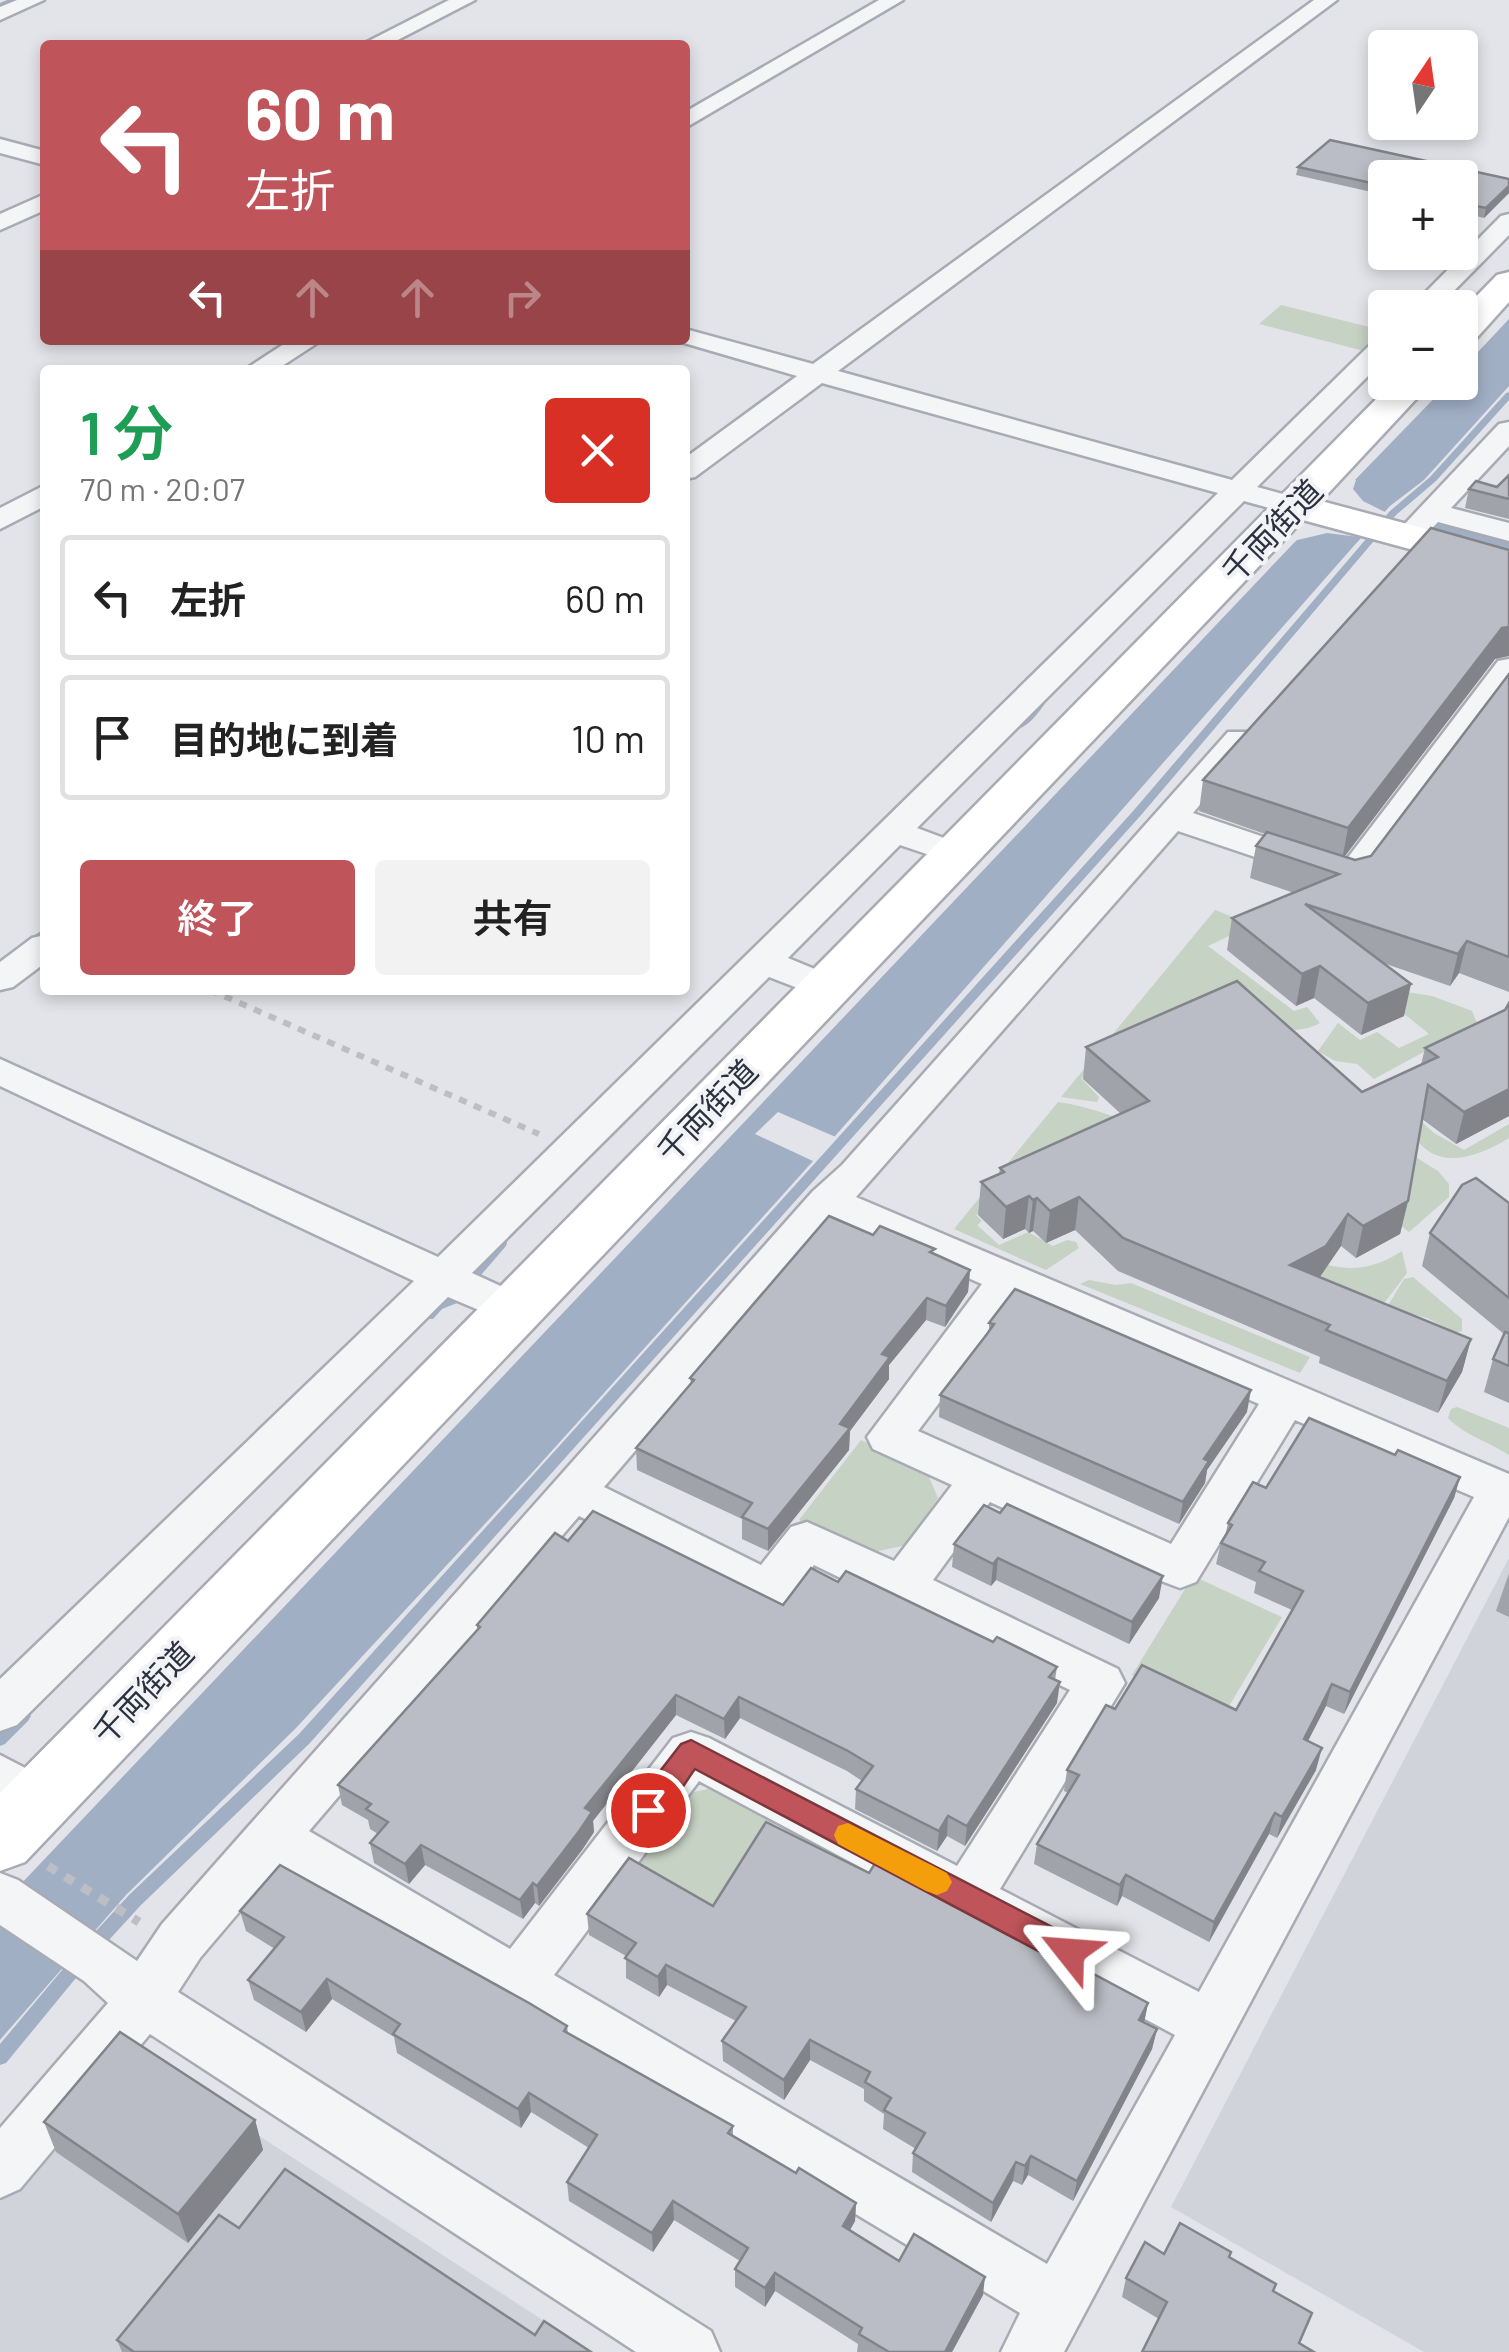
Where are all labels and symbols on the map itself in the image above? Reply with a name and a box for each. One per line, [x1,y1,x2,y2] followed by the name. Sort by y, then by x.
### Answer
[1368,30,1478,140] north arrow
[1213,471,1329,589] street label: 千両街道
[648,1051,764,1169] street label: 千両街道
[84,1633,200,1751] street label: 千両街道
[606,1768,691,1853] pin
[1018,1900,1122,2004] position arrow

